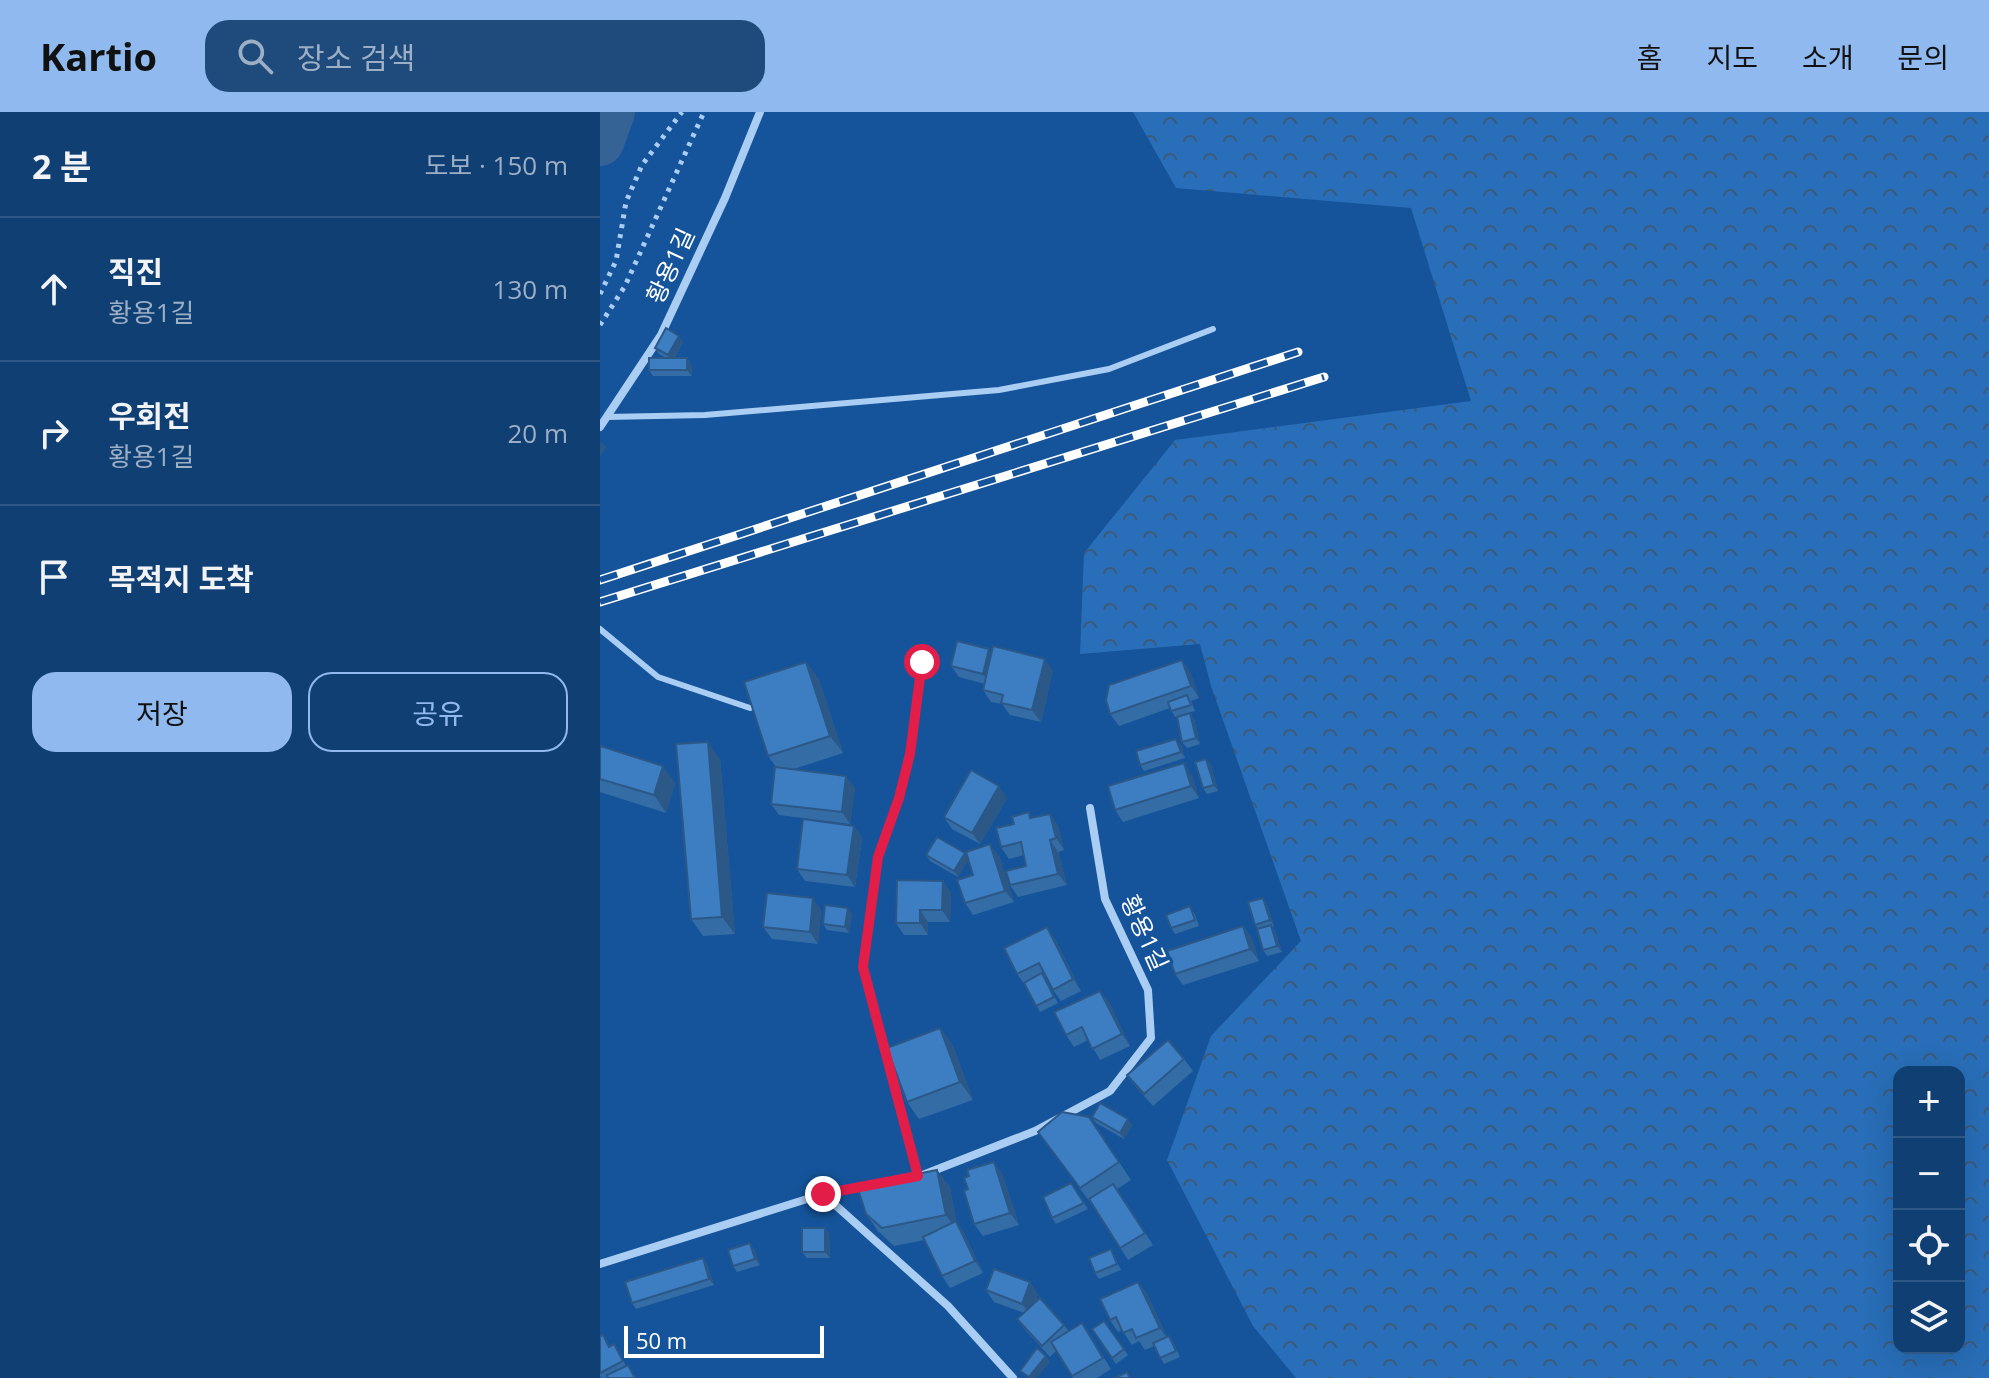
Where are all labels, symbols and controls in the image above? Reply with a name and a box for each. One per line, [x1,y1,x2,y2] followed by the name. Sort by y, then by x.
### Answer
[205,20,765,92] search box
[40,30,157,82] text: Kartio
[233,34,277,78] icon: search
[297,37,415,78] text: 장소 검색
[1637,38,1662,76] text: 홈
[1706,38,1758,76] text: 지도
[1802,38,1853,76] text: 소개
[1897,38,1949,76] text: 문의
[32,143,92,189] text: 2 분
[424,147,568,183] text: 도보 · 150 m
[638,222,701,309] street label: 황용1길
[108,251,163,292] text: 직진
[32,267,76,311] icon: ahead
[493,271,568,307] text: 130 m
[108,294,195,330] text: 황용1길
[108,395,191,436] text: 우회전
[32,411,76,455] icon: right
[507,415,568,451] text: 20 m
[108,438,195,474] text: 황용1길
[32,555,76,599] icon: arrive
[108,558,254,599] text: 목적지 도착
[904,644,940,680] route start
[32,672,292,752] button: 저장
[308,672,568,752] button: 공유
[1114,889,1177,976] street label: 황용1길
[1893,1066,1965,1354] map controls
[1893,1066,1965,1138] button: +
[1893,1138,1965,1210] button: −
[805,1176,841,1212] route end
[1893,1210,1965,1282] button: locate
[1893,1282,1965,1354] button: layers
[624,1322,824,1358] scale bar
[636,1325,687,1355] text: 50 m

